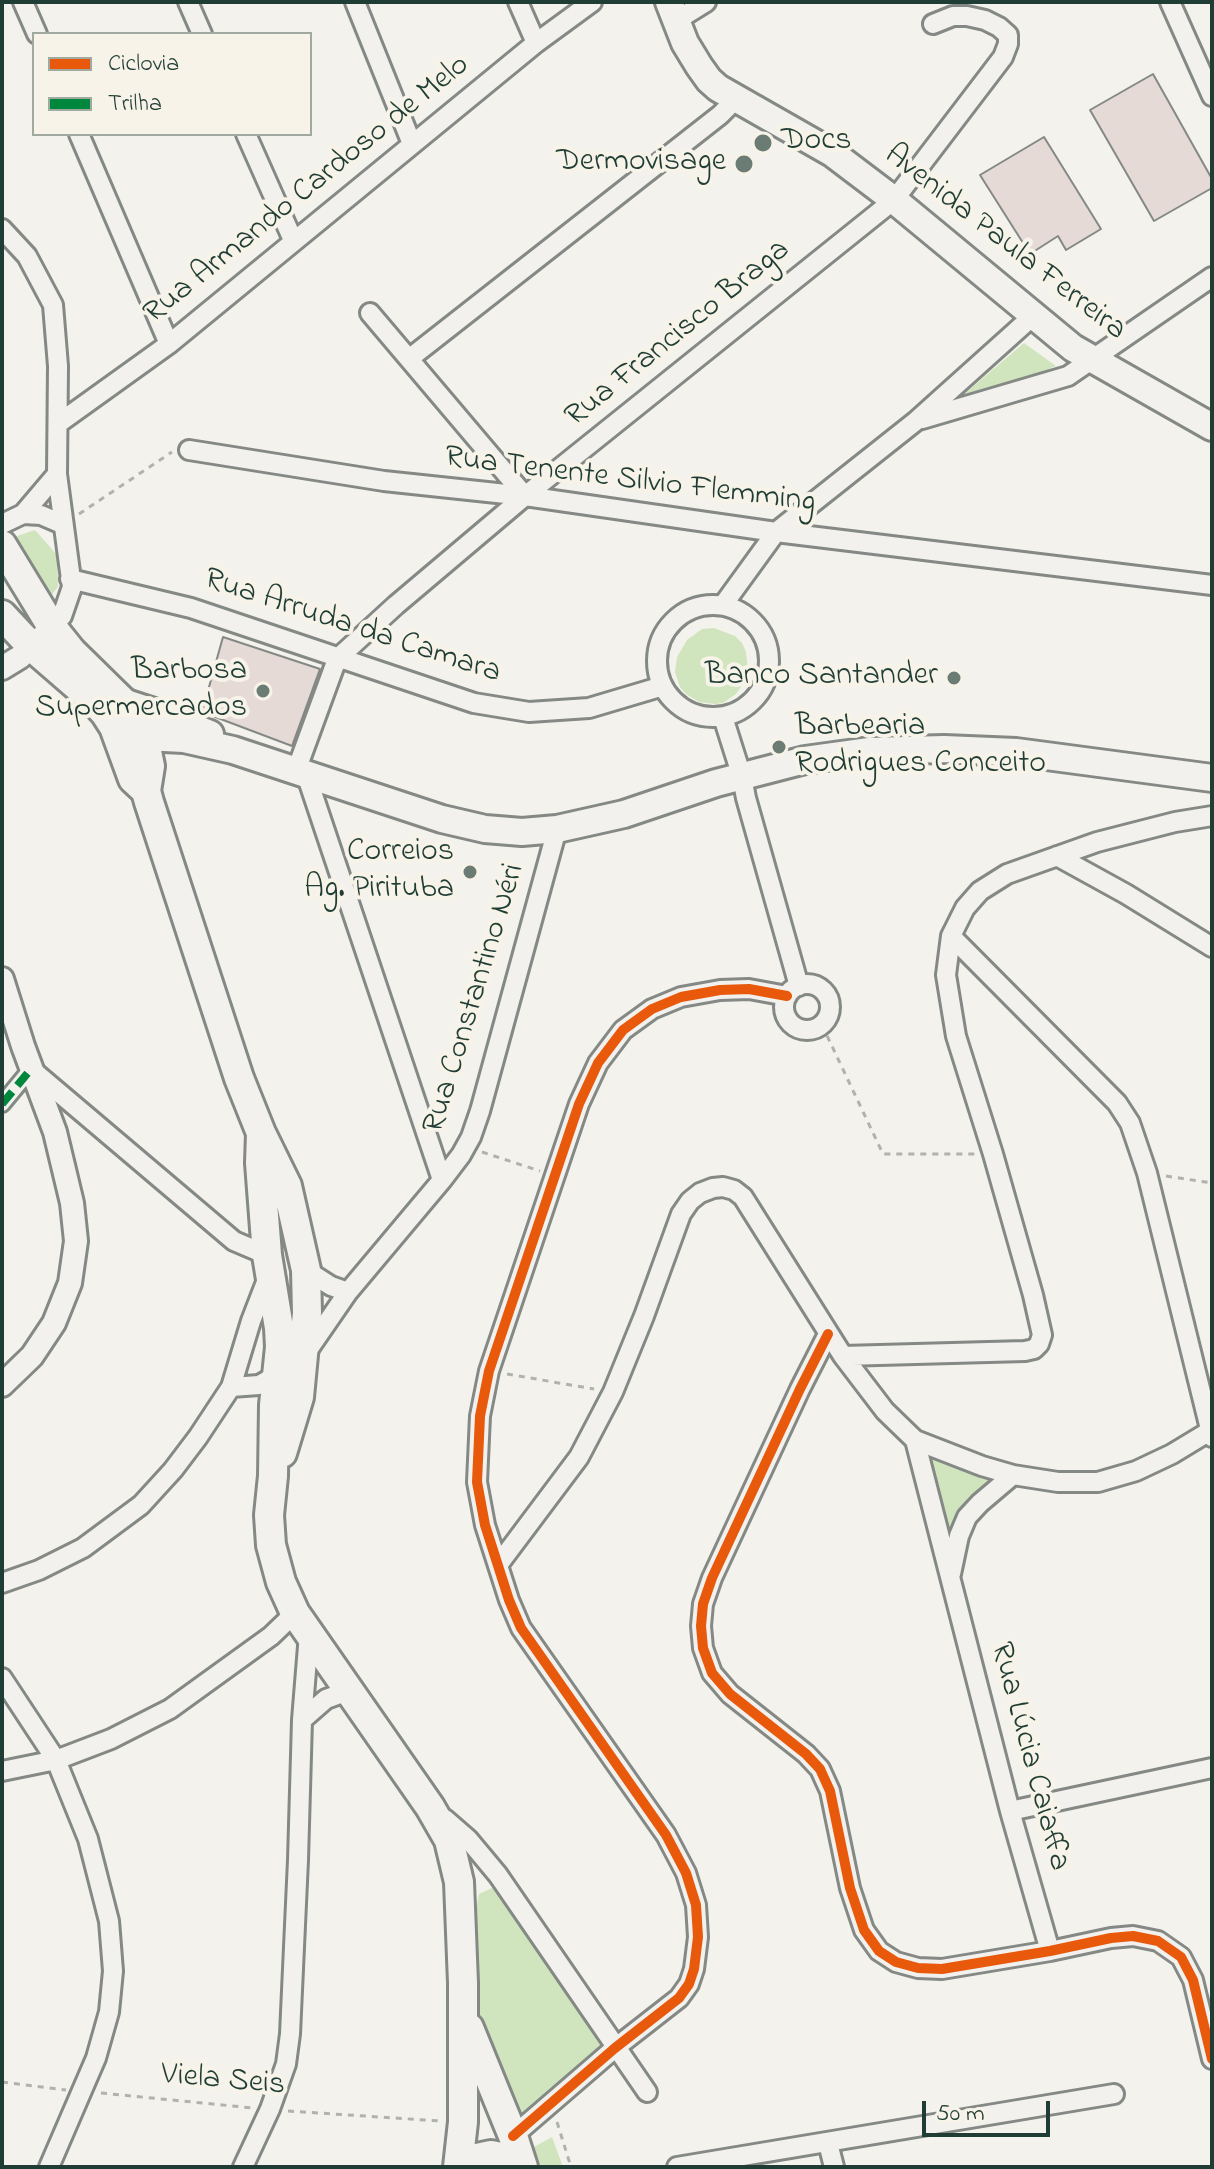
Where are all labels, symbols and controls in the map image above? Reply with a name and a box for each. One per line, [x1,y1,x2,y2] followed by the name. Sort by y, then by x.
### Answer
[32,32,312,136] legend
[108,47,179,82] text: Ciclovia
[137,48,479,334] street label: Rua Armando Cardoso de Melo
[108,87,162,122] text: Trilha
[781,124,852,162] place label: Docs
[752,132,774,154] marker: Docs
[875,137,1133,351] street label: Avenida Paula Ferreira
[556,145,726,183] place label: Dermovisage
[733,153,755,175] marker: Dermovisage
[559,233,799,437] street label: Rua Francisco Braga
[442,440,818,524] street label: Rua Tenente Silvio Flemming
[199,562,505,694] street label: Rua Arruda da Camara
[35,654,247,729] place label: Barbosa Supermercados
[705,659,938,697] place label: Banco Santander
[945,669,963,687] marker: Banco Santander
[254,682,272,700] marker: Barbosa Supermercados
[795,710,1046,785] place label: Barbearia Rodrigues Conceito
[770,738,788,756] marker: Barbearia Rodrigues Conceito
[304,835,454,910] place label: Correios Ag. Pirituba
[417,860,535,1138] street label: Rua Constantino Néri
[461,863,479,881] marker: Correios Ag. Pirituba
[979,1639,1077,1875] street label: Rua Lúcia Caiaffa
[159,2057,287,2107] street label: Viela Seis
[926,2085,1054,2135] scale bar
[936,2097,985,2132] text: 50 m

